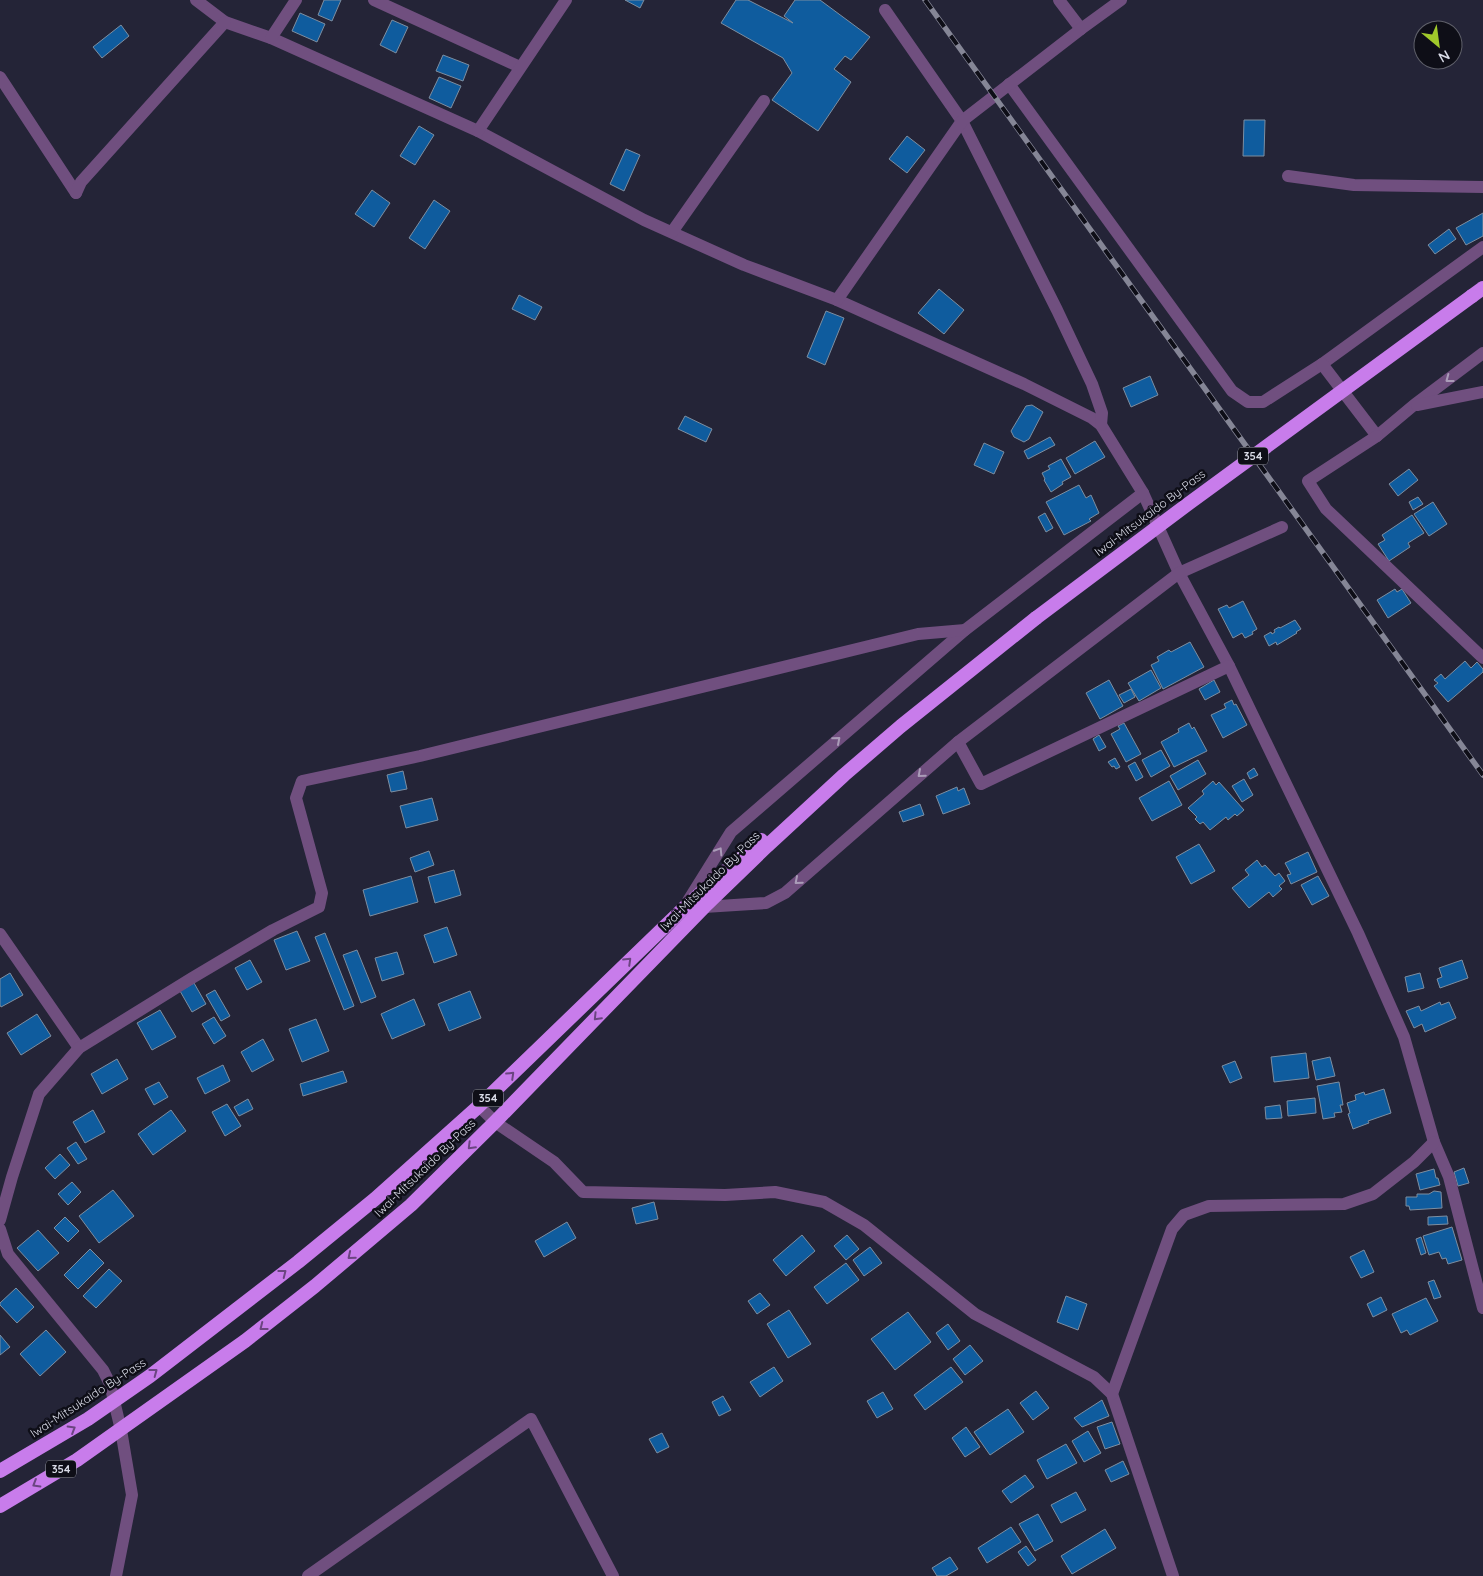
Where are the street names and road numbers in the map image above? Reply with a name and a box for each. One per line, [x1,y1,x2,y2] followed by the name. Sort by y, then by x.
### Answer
[1238,448,1268,464] road number: 354
[1091,466,1208,559] street label: Iwai-Mitsukaido By-Pass
[657,827,763,934] street label: Iwai-Mitsukaido By-Pass
[473,1090,503,1106] road number: 354
[371,1115,479,1220] street label: Iwai-Mitsukaido By-Pass
[27,1354,149,1441] street label: Iwai-Mitsukaido By-Pass
[46,1460,76,1478] road number: 354

